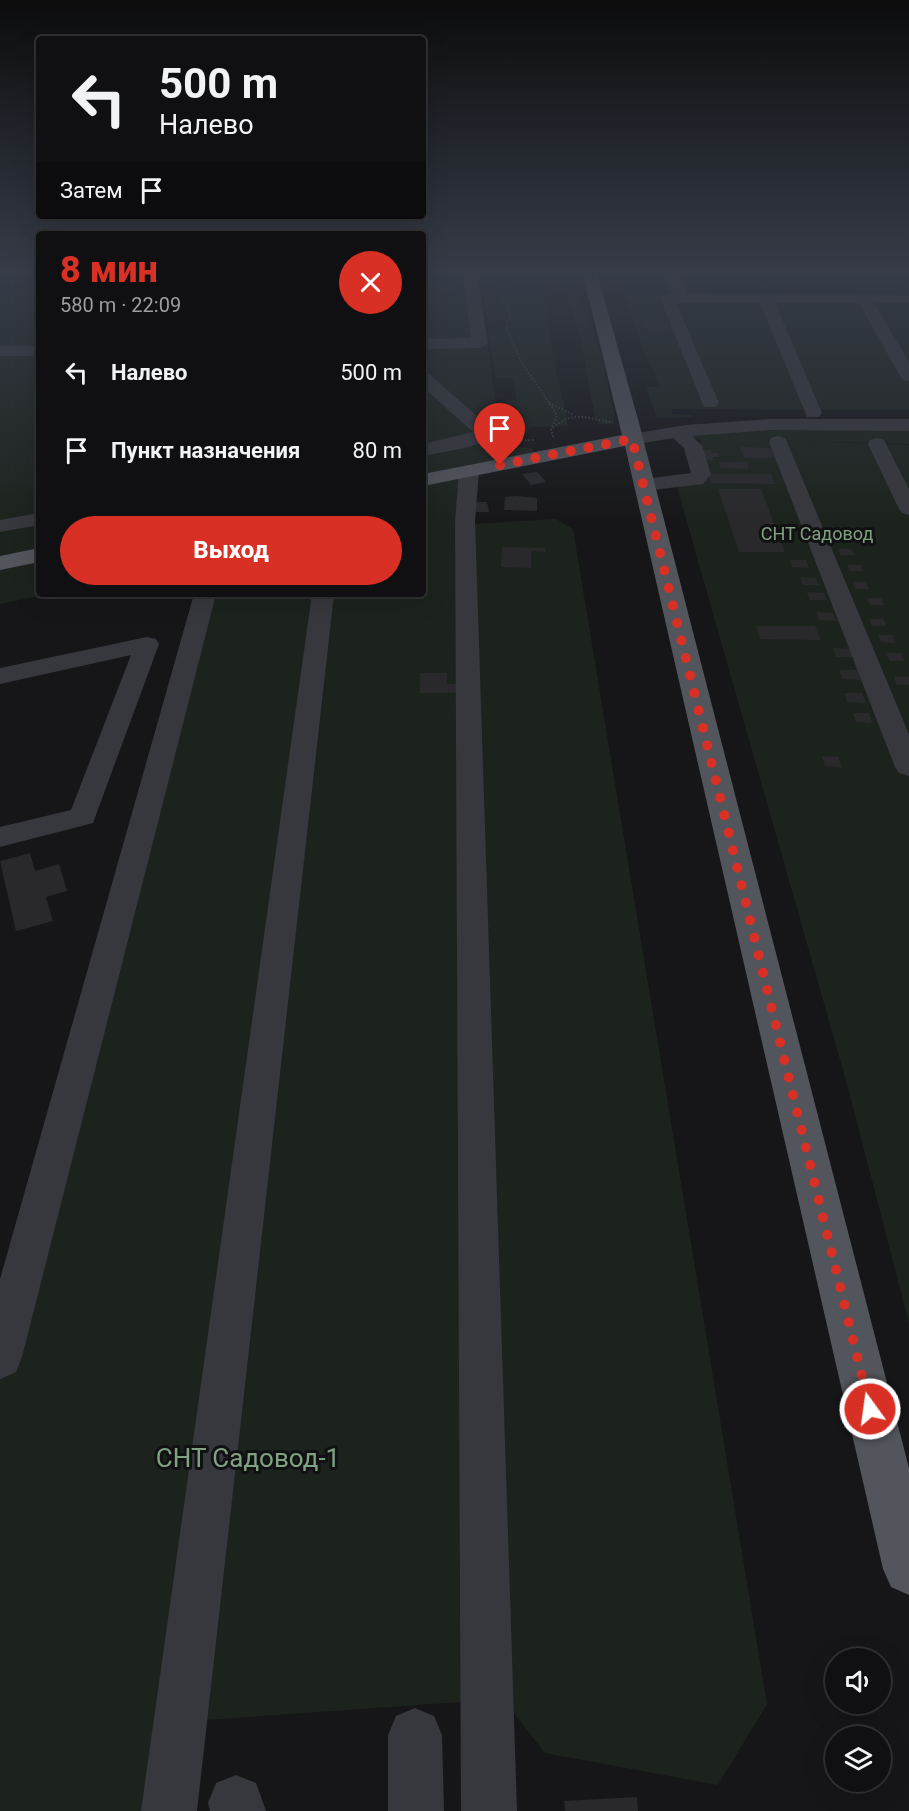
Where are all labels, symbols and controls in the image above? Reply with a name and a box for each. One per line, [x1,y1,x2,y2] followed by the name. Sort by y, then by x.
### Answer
[159,59,278,108] text: 500 m
[60,60,138,138] icon: left
[159,109,254,141] text: Налево
[135,174,168,207] icon: arrive
[60,178,123,203] text: Затем
[60,249,158,291] text: 8 мин
[339,251,402,314] button: close
[60,293,181,317] text: 580 m · 22:09
[60,356,93,389] icon: left
[111,360,188,385] text: Налево
[340,360,402,385] text: 500 m
[474,403,525,465] pin
[483,412,516,445] icon: arrive
[60,434,93,467] icon: arrive
[111,438,300,463] text: Пункт назначения
[353,438,402,463] text: 80 m
[60,516,402,585] button: Выход
[761,523,873,544] park label: СНТ Садовод
[838,1377,902,1441] position arrow
[156,1443,340,1473] park label: СНТ Садовод-1
[825,1648,891,1792] map controls
[825,1648,891,1714] button: sound
[825,1726,891,1792] button: layers

